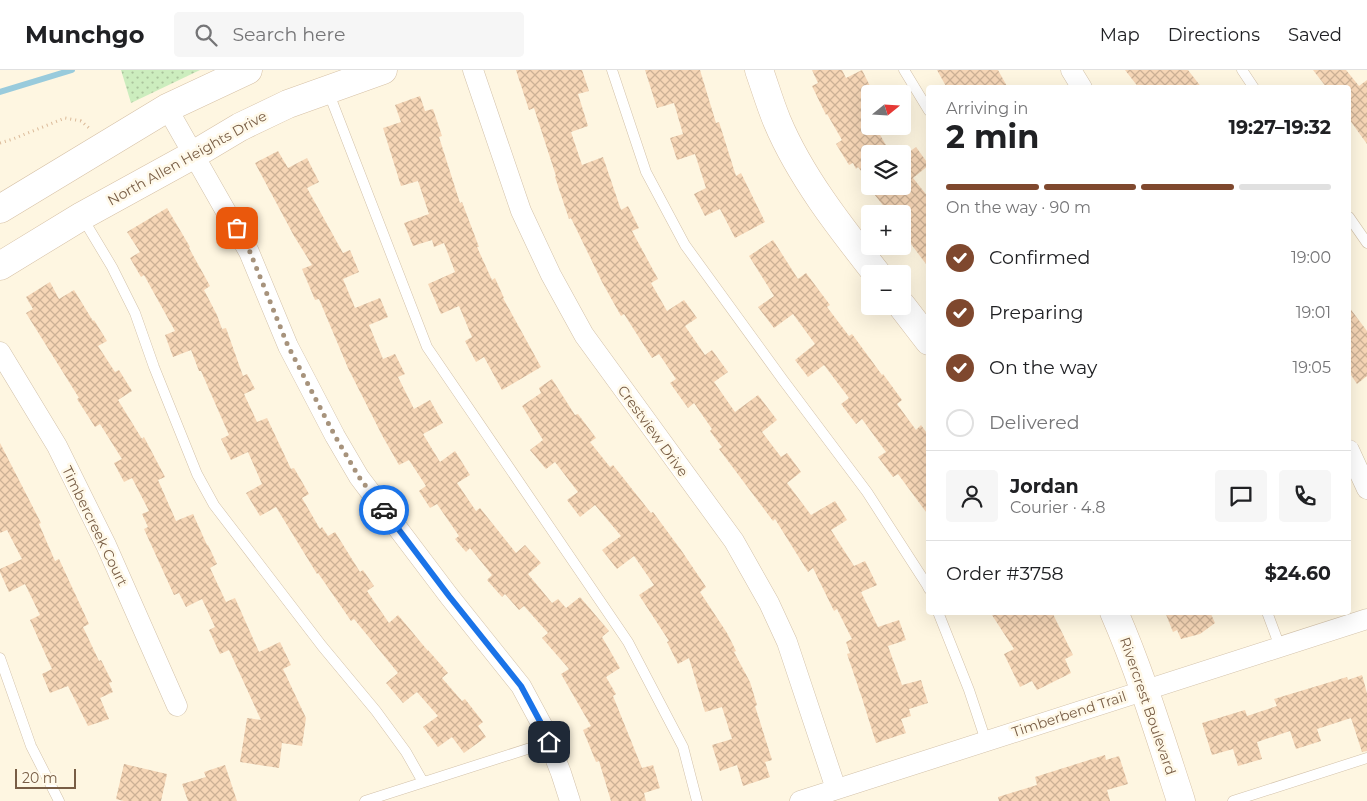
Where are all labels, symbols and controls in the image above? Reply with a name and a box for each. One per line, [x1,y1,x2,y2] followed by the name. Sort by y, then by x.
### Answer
[174,12,524,57] search box
[25,20,144,49] text: Munchgo
[192,21,220,49] icon: search
[232,23,345,46] text: Search here
[1100,24,1140,46] text: Map
[1168,24,1260,46] text: Directions
[1288,24,1342,46] text: Saved
[861,85,911,135] north arrow
[861,85,911,315] map controls
[946,99,1028,118] text: Arriving in
[104,107,270,209] street label: North Allen Heights Drive
[1228,116,1331,139] text: 19:27–19:32
[946,117,1039,156] text: 2 min
[861,145,911,195] button: layers
[946,198,1091,217] text: On the way · 90 m
[861,205,911,255] button: +
[216,207,258,249] pin
[223,214,251,242] icon: bag
[946,244,974,272] icon: check
[989,246,1090,269] text: Confirmed
[1291,248,1331,267] text: 19:00
[861,265,911,315] button: −
[946,299,974,327] icon: check
[989,301,1084,324] text: Preparing
[1296,303,1331,322] text: 19:01
[946,354,974,382] icon: check
[989,356,1097,379] text: On the way
[1292,358,1331,377] text: 19:05
[614,382,692,480] street label: Crestview Drive
[989,411,1080,434] text: Delivered
[58,463,132,589] street label: Timbercreek Court
[946,470,998,522] button: person
[1215,470,1267,522] button: chat
[1279,470,1331,522] button: phone
[1010,475,1079,498] text: Jordan
[359,485,409,535] courier
[370,496,398,524] icon: car
[1010,498,1106,517] text: Courier · 4.8
[946,562,1064,585] text: Order #3758
[1265,562,1331,585] text: $24.60
[1116,635,1180,777] street label: Rivercrest Boulevard
[1009,687,1129,741] street label: Timberbend Trail
[528,721,570,763] pin
[535,728,563,756] icon: home
[15,766,76,789] scale bar
[22,769,58,787] text: 20 m

